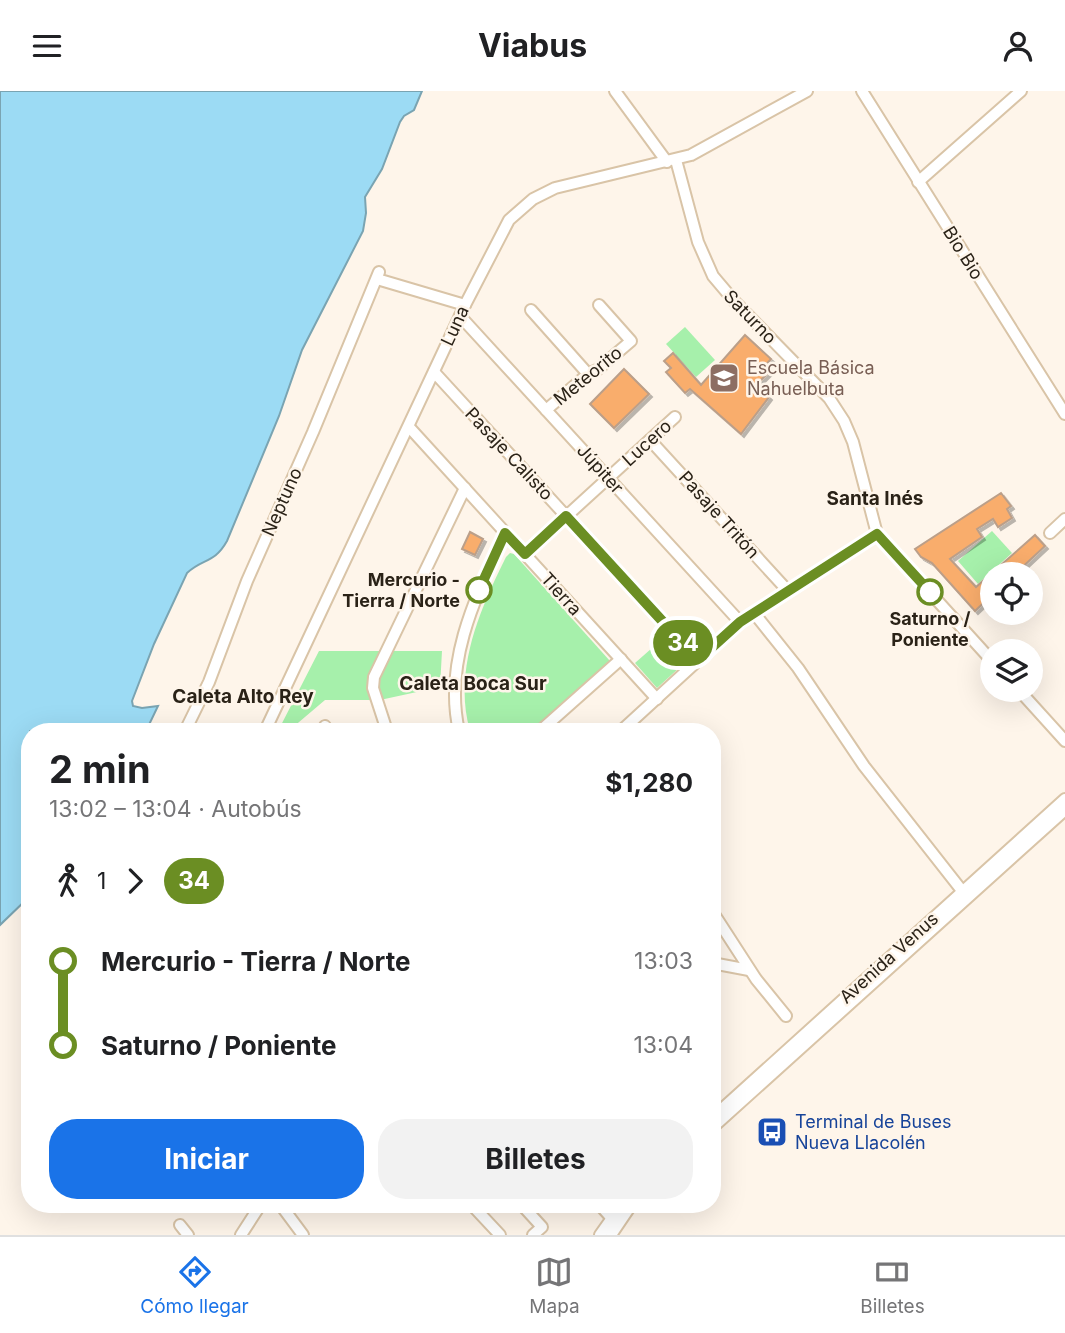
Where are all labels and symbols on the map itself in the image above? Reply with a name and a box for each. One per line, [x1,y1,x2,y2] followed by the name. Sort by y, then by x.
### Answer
[939,222,988,283] street label: Bio Bio
[720,285,781,348] street label: Saturno
[436,303,473,349] street label: Luna
[549,342,626,409] street label: Meteorito
[747,357,875,399] place label: Escuela Básica Nahuelbuta
[707,361,741,395] school or university icon: Escuela Básica Nahuelbuta
[461,403,558,504] street label: Pasaje Calisto
[618,415,676,470] street label: Lucero
[573,440,628,498] street label: Júpiter
[257,464,306,539] street label: Neptuno
[675,467,764,563] street label: Pasaje Tritón
[826,487,924,510] district label: Santa Inés
[537,568,586,619] street label: Tierra
[342,569,460,611] place label: Mercurio - Tierra / Norte
[466,577,492,603] marker: Mercurio - Tierra / Norte
[917,579,943,605] marker: Saturno / Poniente
[890,608,971,650] place label: Saturno / Poniente
[652,620,714,666] line badge: 34
[399,672,547,695] district label: Caleta Boca Sur
[172,685,314,708] district label: Caleta Alto Rey
[835,908,942,1007] street label: Avenida Venus
[795,1111,952,1153] place label: Terminal de Buses Nueva Llacolén
[755,1115,789,1149] bus stop icon: Terminal de Buses Nueva Llacolén

